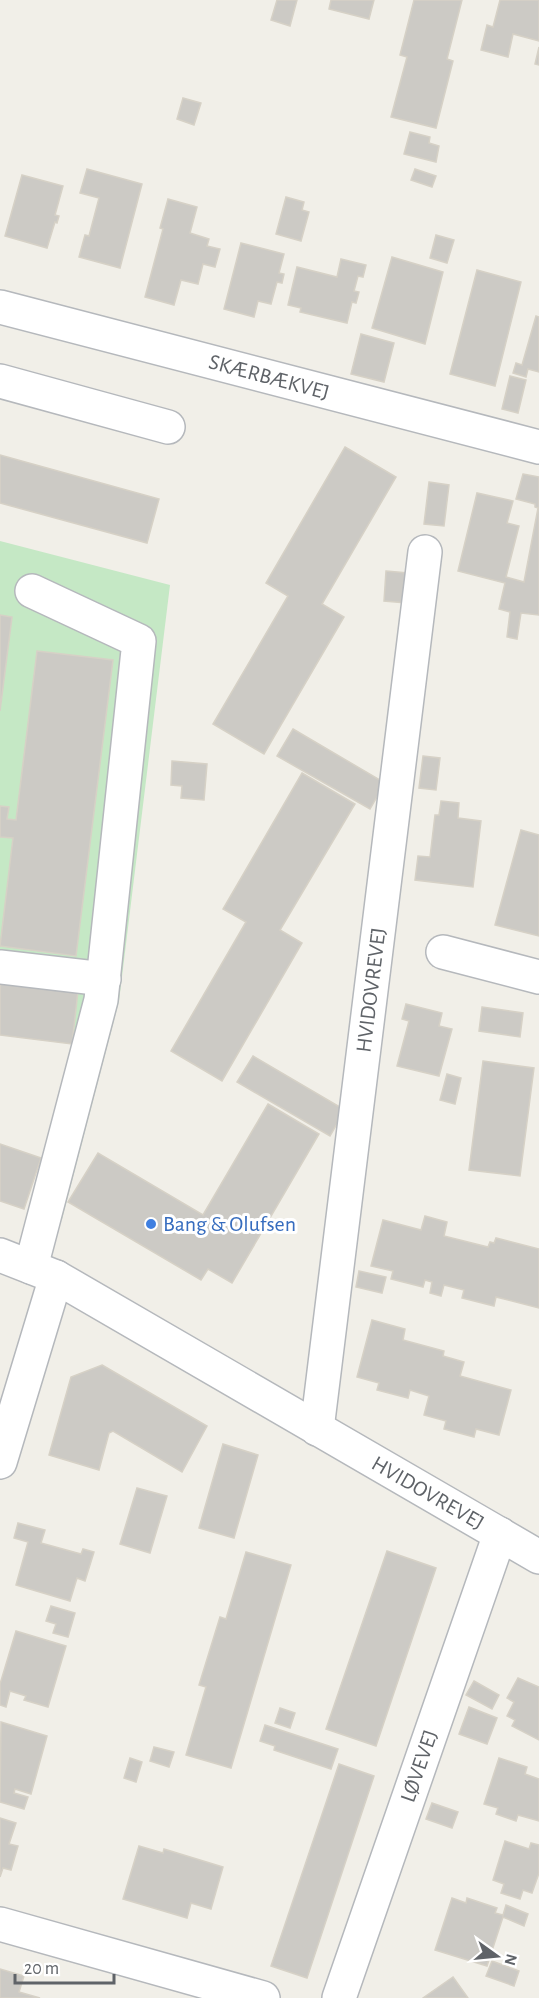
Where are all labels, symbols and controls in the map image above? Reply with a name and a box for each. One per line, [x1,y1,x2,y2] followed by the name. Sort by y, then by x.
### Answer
[206,350,332,404] street label: SKÆRBÆKVEJ
[352,926,390,1054] street label: HVIDOVREVEJ
[163,1213,296,1235] place label: Bang & Olufsen
[144,1217,158,1231] marker: Bang & Olufsen
[368,1452,488,1534] street label: HVIDOVREVEJ
[396,1727,442,1805] street label: LØVEVEJ
[467,1926,527,1986] north arrow
[15,1947,114,1985] scale bar
[501,1952,520,1967] text: N
[24,1960,59,1978] text: 20 m

